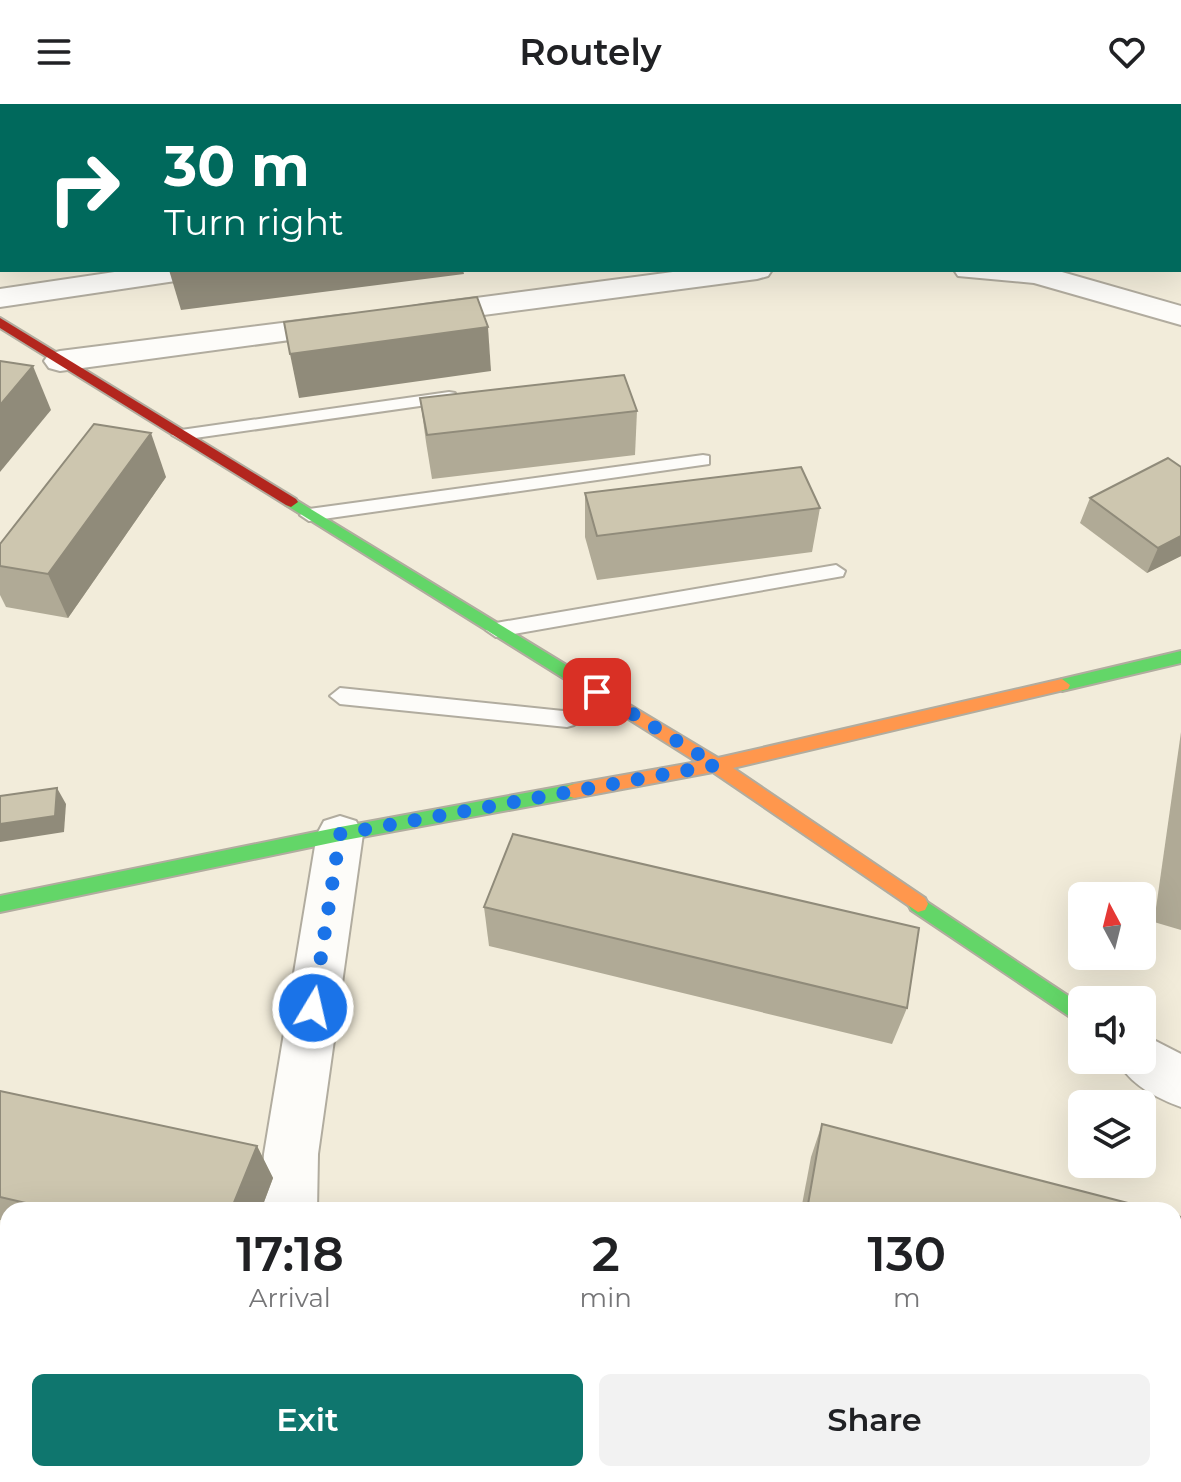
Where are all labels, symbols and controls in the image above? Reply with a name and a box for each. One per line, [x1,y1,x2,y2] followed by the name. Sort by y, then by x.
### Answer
[32,30,76,74] icon: menu
[519,30,662,74] text: Routely
[1105,30,1149,74] icon: heart
[164,132,310,200] text: 30 m
[32,136,136,240] icon: right
[164,200,344,244] text: Turn right
[563,658,631,726] pin
[575,670,619,714] icon: arrive
[1068,882,1156,970] north arrow
[1068,882,1156,1178] map controls
[271,966,355,1050] position arrow
[1068,986,1156,1074] button: sound
[1068,1090,1156,1178] button: layers
[236,1225,344,1283] text: 17:18
[592,1225,620,1283] text: 2
[868,1225,946,1283] text: 130
[249,1282,331,1314] text: Arrival
[580,1282,632,1314] text: min
[893,1282,921,1314] text: m
[32,1374,583,1466] button: Exit
[599,1374,1150,1466] button: Share

